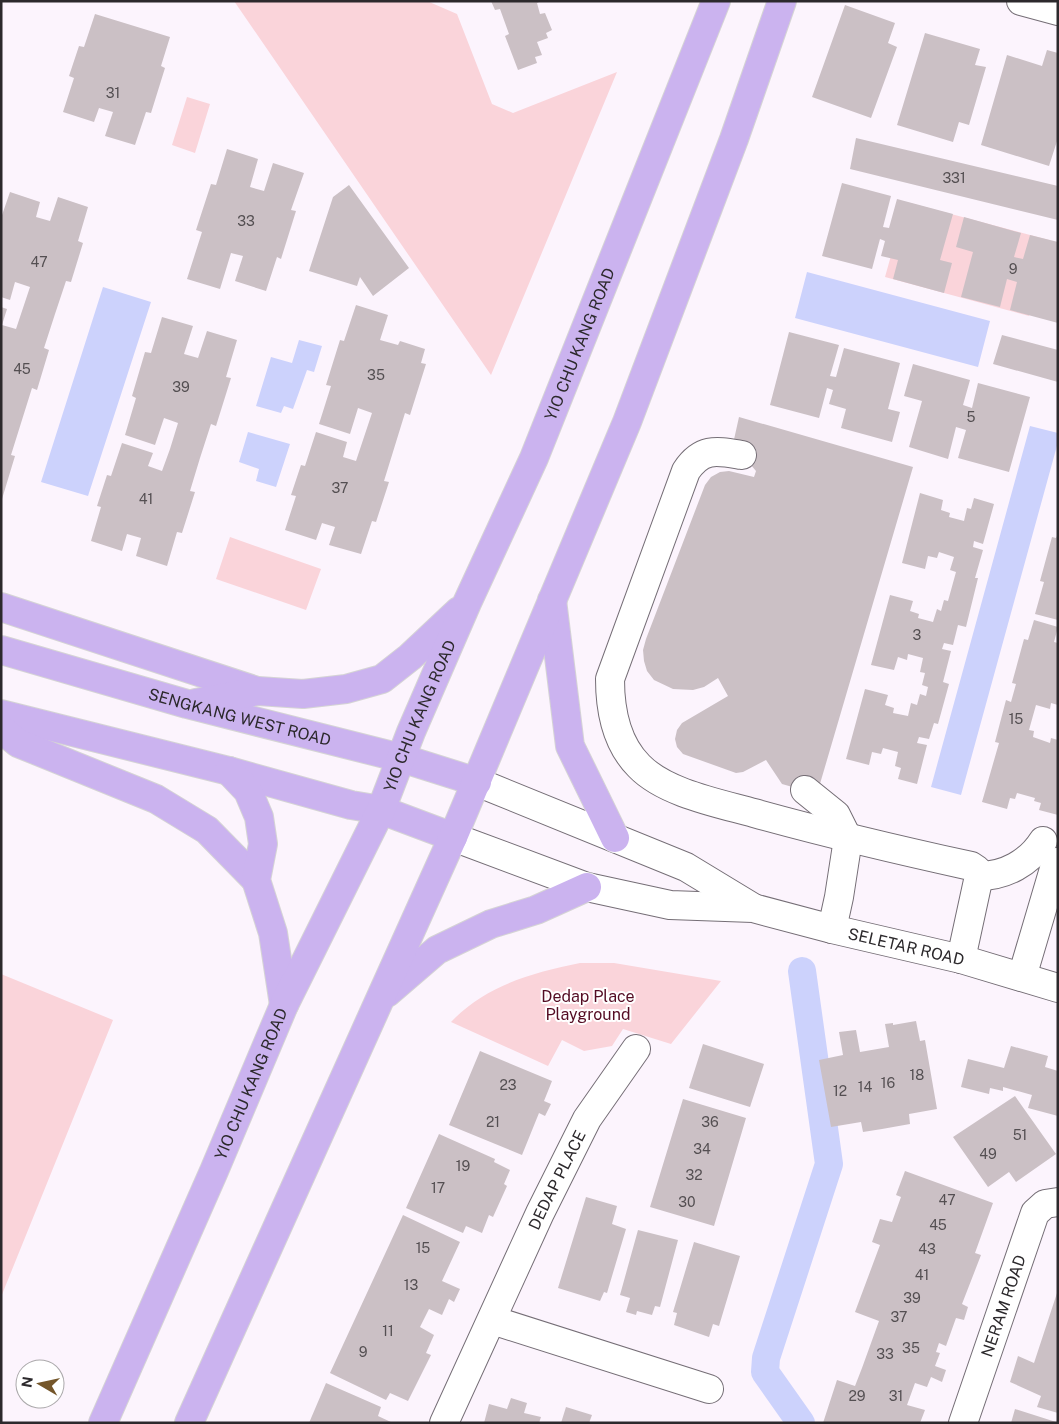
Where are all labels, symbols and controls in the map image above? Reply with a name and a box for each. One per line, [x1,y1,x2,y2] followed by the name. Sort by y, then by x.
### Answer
[106,85,120,101] house number: 31
[942,170,966,186] house number: 331
[237,213,255,229] house number: 33
[30,254,48,270] house number: 47
[1009,261,1018,277] house number: 9
[541,265,619,423] street label: YIO CHU KANG ROAD
[13,361,31,377] house number: 45
[367,367,385,383] house number: 35
[172,379,190,395] house number: 39
[967,409,976,425] house number: 5
[332,480,348,496] house number: 37
[139,491,153,507] house number: 41
[913,627,922,643] house number: 3
[380,637,460,795] street label: YIO CHU KANG ROAD
[146,684,333,750] street label: SENGKANG WEST ROAD
[1009,711,1023,727] house number: 15
[846,924,966,969] street label: SELETAR ROAD
[541,987,635,1024] park label: Dedap Place Playground
[211,1005,292,1163] street label: YIO CHU KANG ROAD
[910,1067,924,1083] house number: 18
[881,1075,895,1091] house number: 16
[499,1077,517,1093] house number: 23
[858,1079,872,1095] house number: 14
[833,1083,847,1099] house number: 12
[486,1114,500,1130] house number: 21
[701,1114,719,1130] house number: 36
[525,1127,590,1233] street label: DEDAP PLACE
[1013,1127,1027,1143] house number: 51
[693,1141,711,1157] house number: 34
[979,1146,997,1162] house number: 49
[456,1158,470,1174] house number: 19
[685,1167,703,1183] house number: 32
[431,1180,445,1196] house number: 17
[938,1192,956,1208] house number: 47
[678,1194,696,1210] house number: 30
[929,1217,947,1233] house number: 45
[416,1240,430,1256] house number: 15
[918,1241,936,1257] house number: 43
[977,1252,1030,1359] street label: NERAM ROAD
[915,1267,929,1283] house number: 41
[404,1277,418,1293] house number: 13
[903,1290,921,1306] house number: 39
[891,1309,907,1325] house number: 37
[382,1323,394,1339] house number: 11
[902,1340,920,1356] house number: 35
[359,1344,368,1360] house number: 9
[876,1346,894,1362] house number: 33
[15,1359,65,1409] north arrow
[18,1375,36,1389] text: N
[848,1388,866,1404] house number: 29
[889,1388,903,1404] house number: 31

